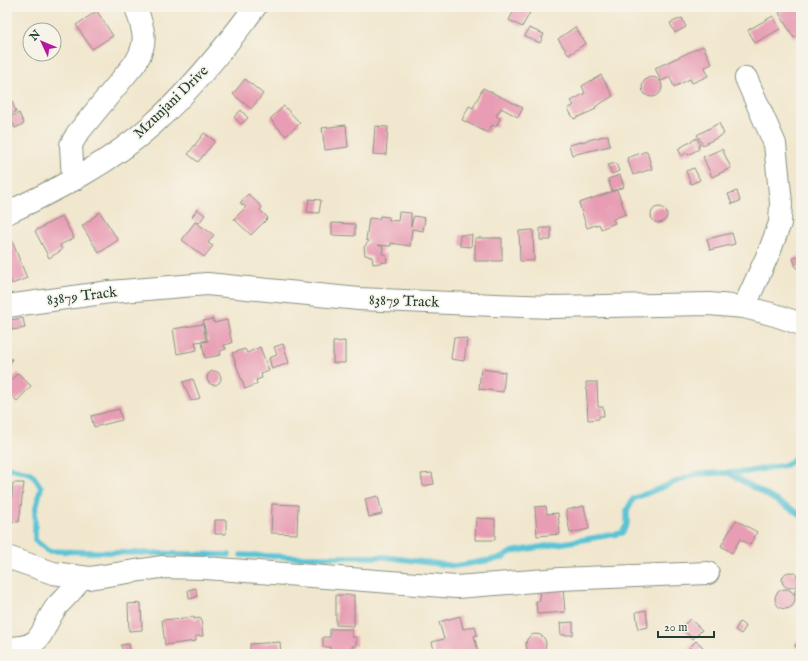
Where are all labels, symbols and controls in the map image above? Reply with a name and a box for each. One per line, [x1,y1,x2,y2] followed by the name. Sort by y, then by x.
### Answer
[22,22,62,62] north arrow
[26,27,44,45] text: N
[130,61,213,143] street label: Mzunjani Drive
[46,282,119,310] street label: 83879 Track
[368,290,441,312] street label: 83879 Track
[658,613,714,639] scale bar
[664,620,687,635] text: 20 m

